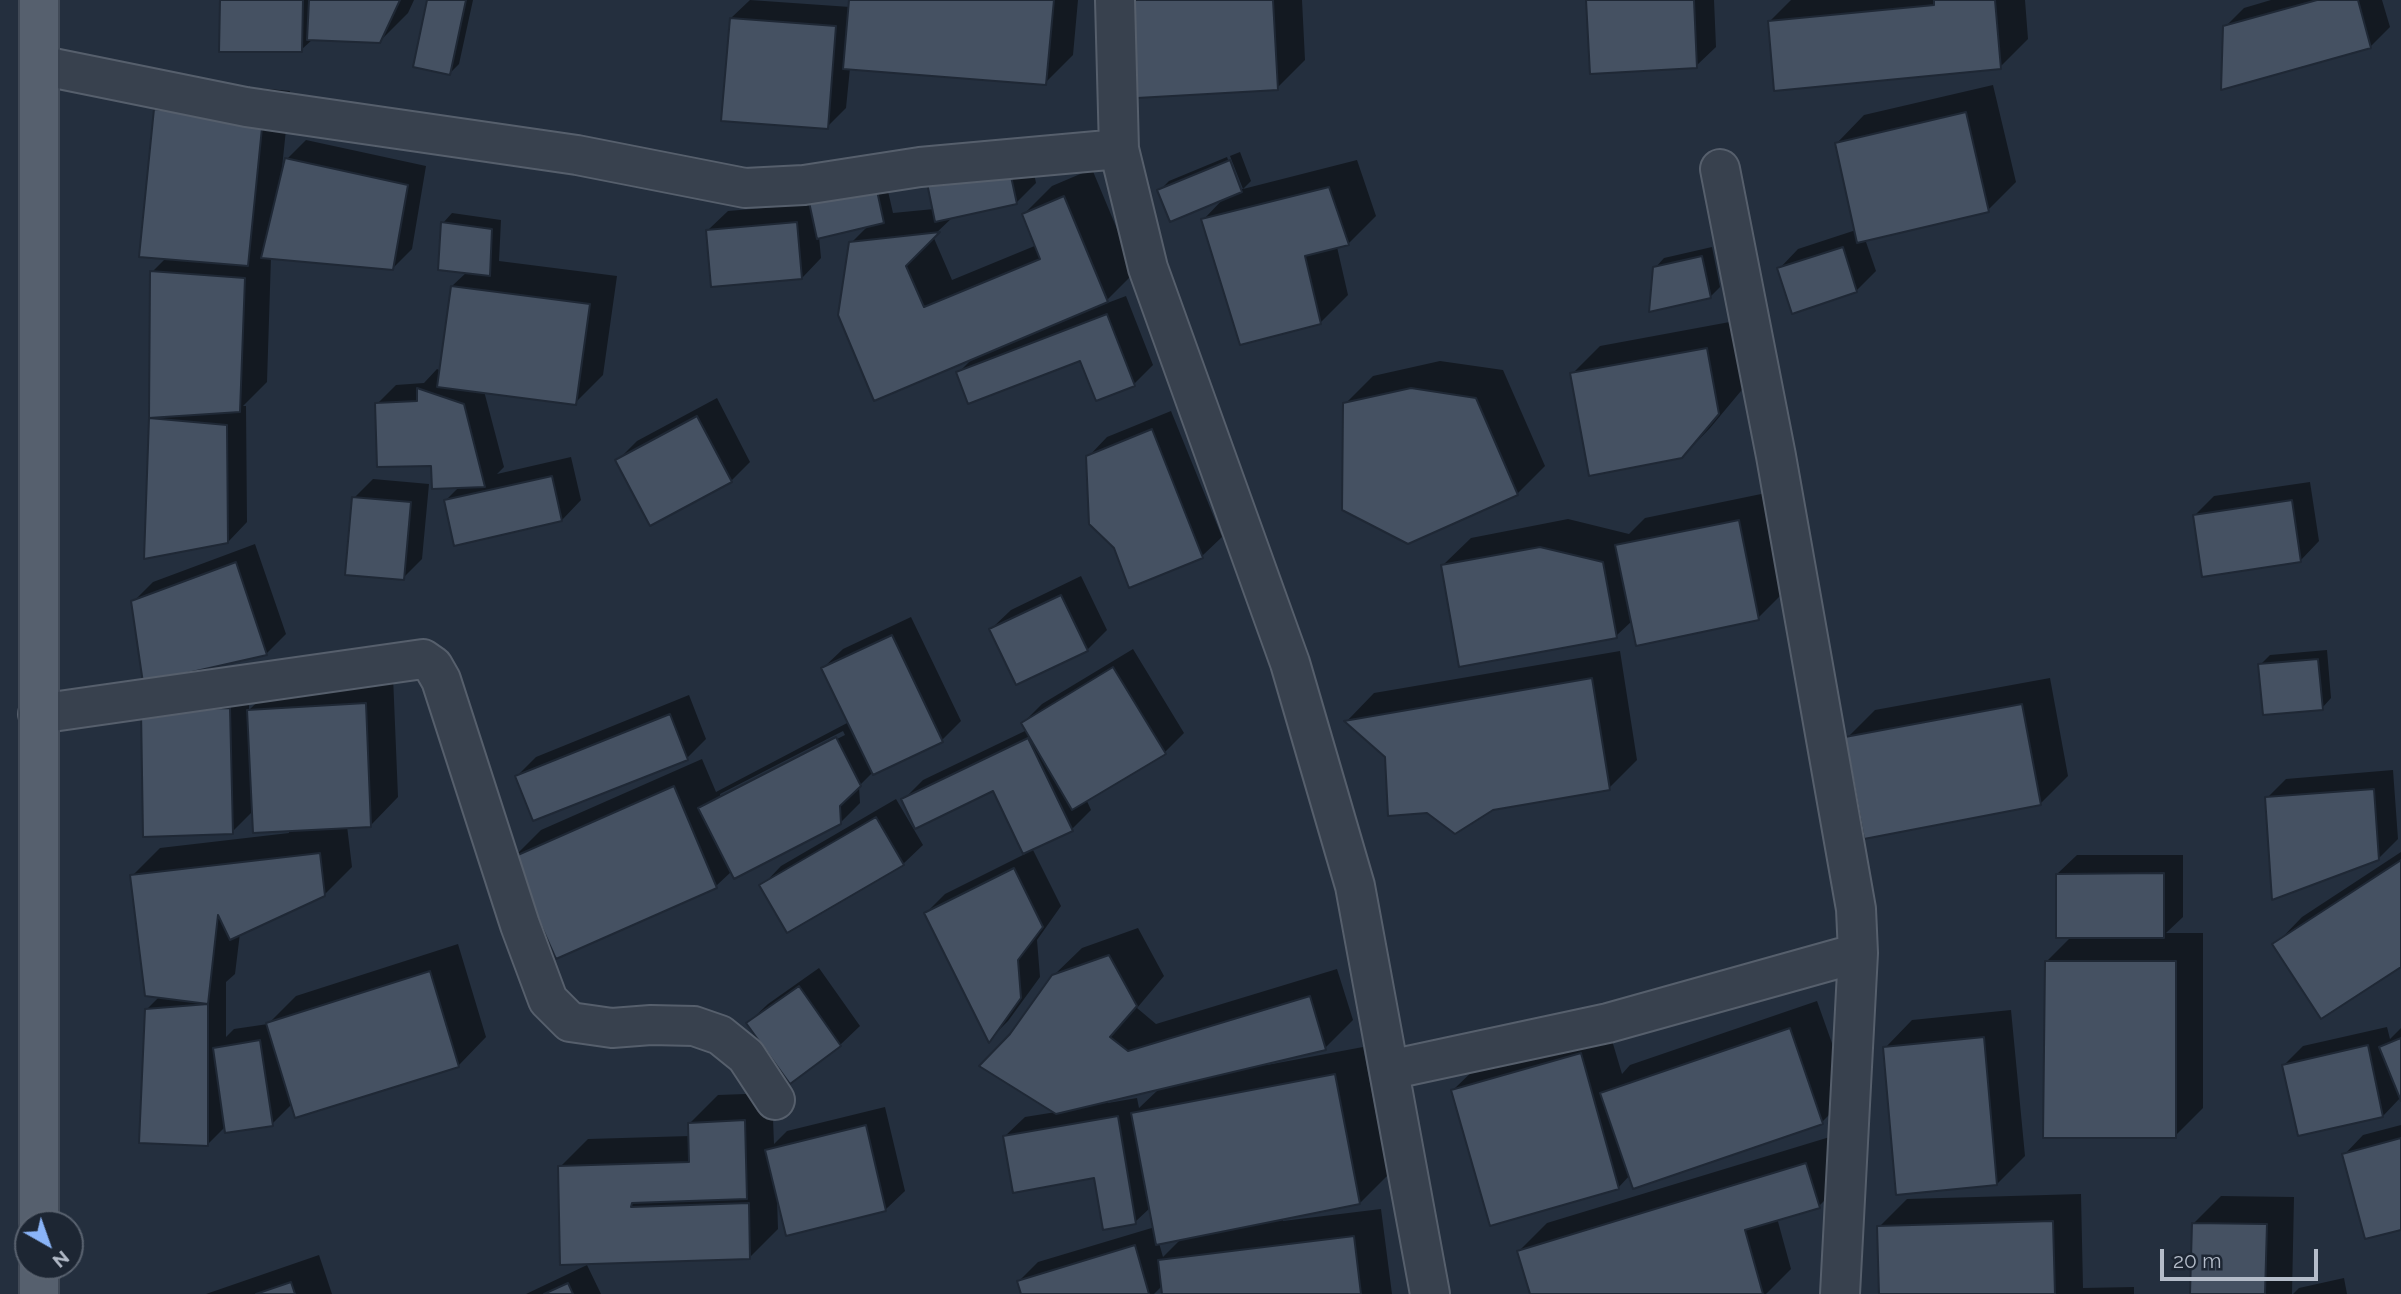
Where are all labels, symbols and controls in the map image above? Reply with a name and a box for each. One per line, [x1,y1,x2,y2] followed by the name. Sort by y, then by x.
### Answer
[14,1210,84,1280] north arrow
[2163,1234,2320,1278] scale bar
[49,1246,74,1273] text: N
[2173,1248,2221,1273] text: 20 m

